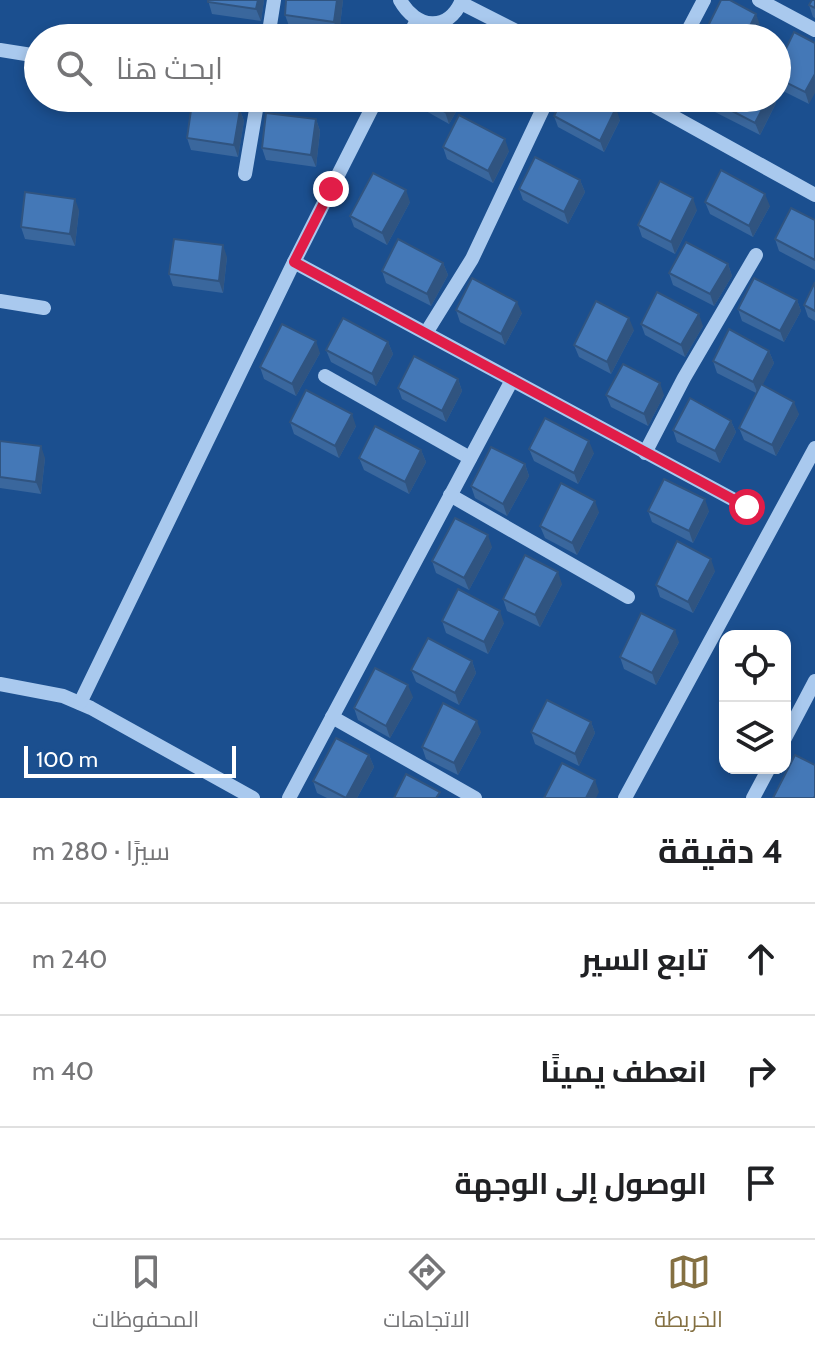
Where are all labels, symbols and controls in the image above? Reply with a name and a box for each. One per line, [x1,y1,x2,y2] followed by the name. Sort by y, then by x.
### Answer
[24,24,791,112] search box
[52,46,96,90] icon: search
[116,50,223,87] text: ابحث هنا
[313,171,349,207] route end
[729,489,765,525] route start
[719,630,791,774] map controls
[719,630,791,702] button: locate
[719,702,791,774] button: layers
[24,742,236,778] scale bar
[36,746,98,773] text: 100 m
[658,830,783,872] text: 4 دقيقة
[32,835,170,867] text: سيرًا · 280 m
[739,937,783,981] icon: ahead
[581,941,707,978] text: تابع السير
[32,943,107,975] text: 240 m
[739,1049,783,1093] icon: right
[540,1053,707,1090] text: انعطف يمينًا
[32,1055,94,1087] text: 40 m
[739,1161,783,1205] icon: arrive
[454,1165,707,1202] text: الوصول إلى الوجهة
[92,1250,199,1340] tab: المحفوظات
[383,1250,470,1340] tab: الاتجاهات
[654,1250,723,1340] tab: الخريطة

